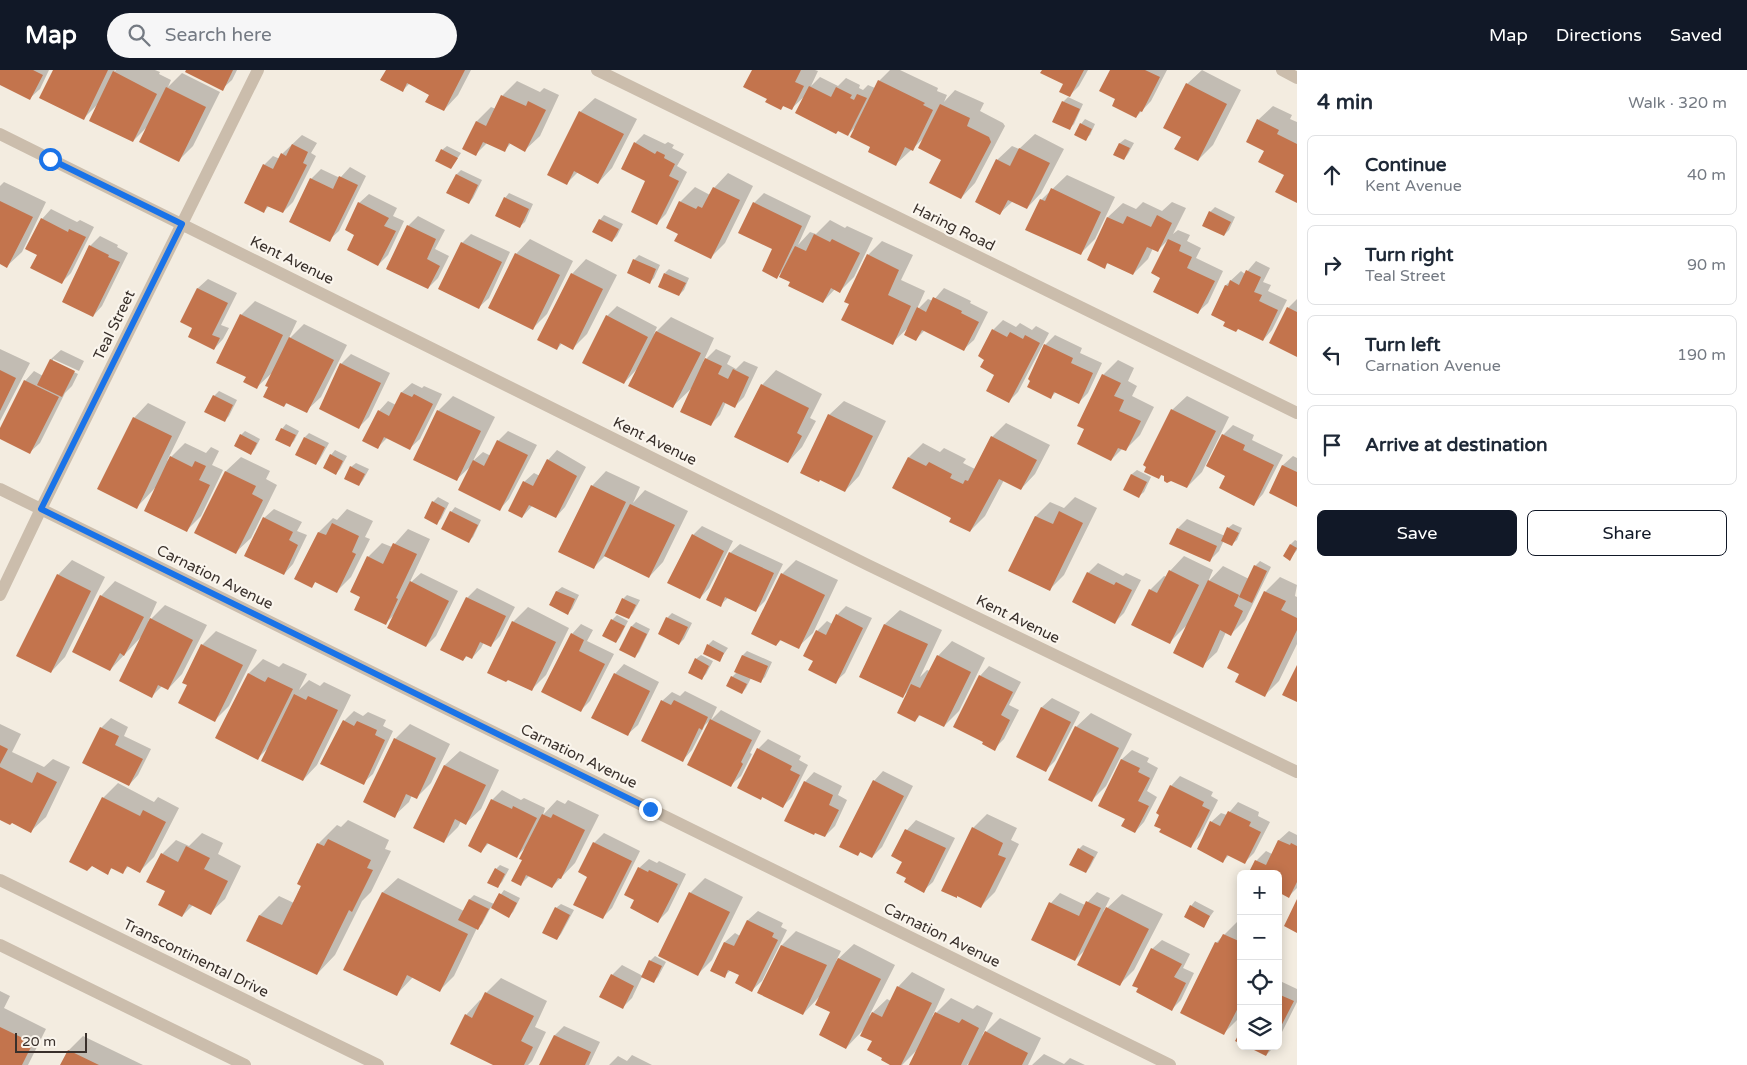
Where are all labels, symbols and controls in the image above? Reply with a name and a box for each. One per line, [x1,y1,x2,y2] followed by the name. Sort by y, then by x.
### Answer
[107,13,457,58] search box
[25,21,77,50] text: Map
[125,21,153,49] icon: search
[165,24,272,46] text: Search here
[1489,24,1528,46] text: Map
[1556,24,1642,46] text: Directions
[1670,24,1722,46] text: Saved
[1317,90,1373,115] text: 4 min
[1628,93,1727,113] text: Walk · 320 m
[39,148,62,171] route start
[1365,154,1447,176] text: Continue
[1318,161,1346,189] icon: ahead
[1687,165,1726,185] text: 40 m
[1365,176,1462,196] text: Kent Avenue
[910,199,998,255] street label: Haring Road
[247,232,337,288] street label: Kent Avenue
[1365,244,1453,266] text: Turn right
[1318,251,1346,279] icon: right
[1687,255,1726,275] text: 90 m
[1365,266,1446,286] text: Teal Street
[89,287,139,363] street label: Teal Street
[1365,334,1441,356] text: Turn left
[1318,341,1346,369] icon: left
[1677,345,1726,365] text: 190 m
[1365,356,1501,376] text: Carnation Avenue
[610,413,700,469] street label: Kent Avenue
[1318,431,1346,459] icon: arrive
[1365,434,1548,456] text: Arrive at destination
[1317,510,1517,556] button: Save
[1527,510,1727,556] button: Share
[154,541,276,613] street label: Carnation Avenue
[973,591,1063,647] street label: Kent Avenue
[518,720,640,792] street label: Carnation Avenue
[639,798,662,821] route end
[1237,870,1282,1050] map controls
[1237,870,1282,915] button: +
[881,899,1003,971] street label: Carnation Avenue
[120,915,272,1001] street label: Transcontinental Drive
[1237,915,1282,960] button: −
[1237,960,1282,1005] button: locate
[1237,1005,1282,1050] button: layers
[15,1030,88,1053] scale bar
[22,1033,56,1050] text: 20 m

